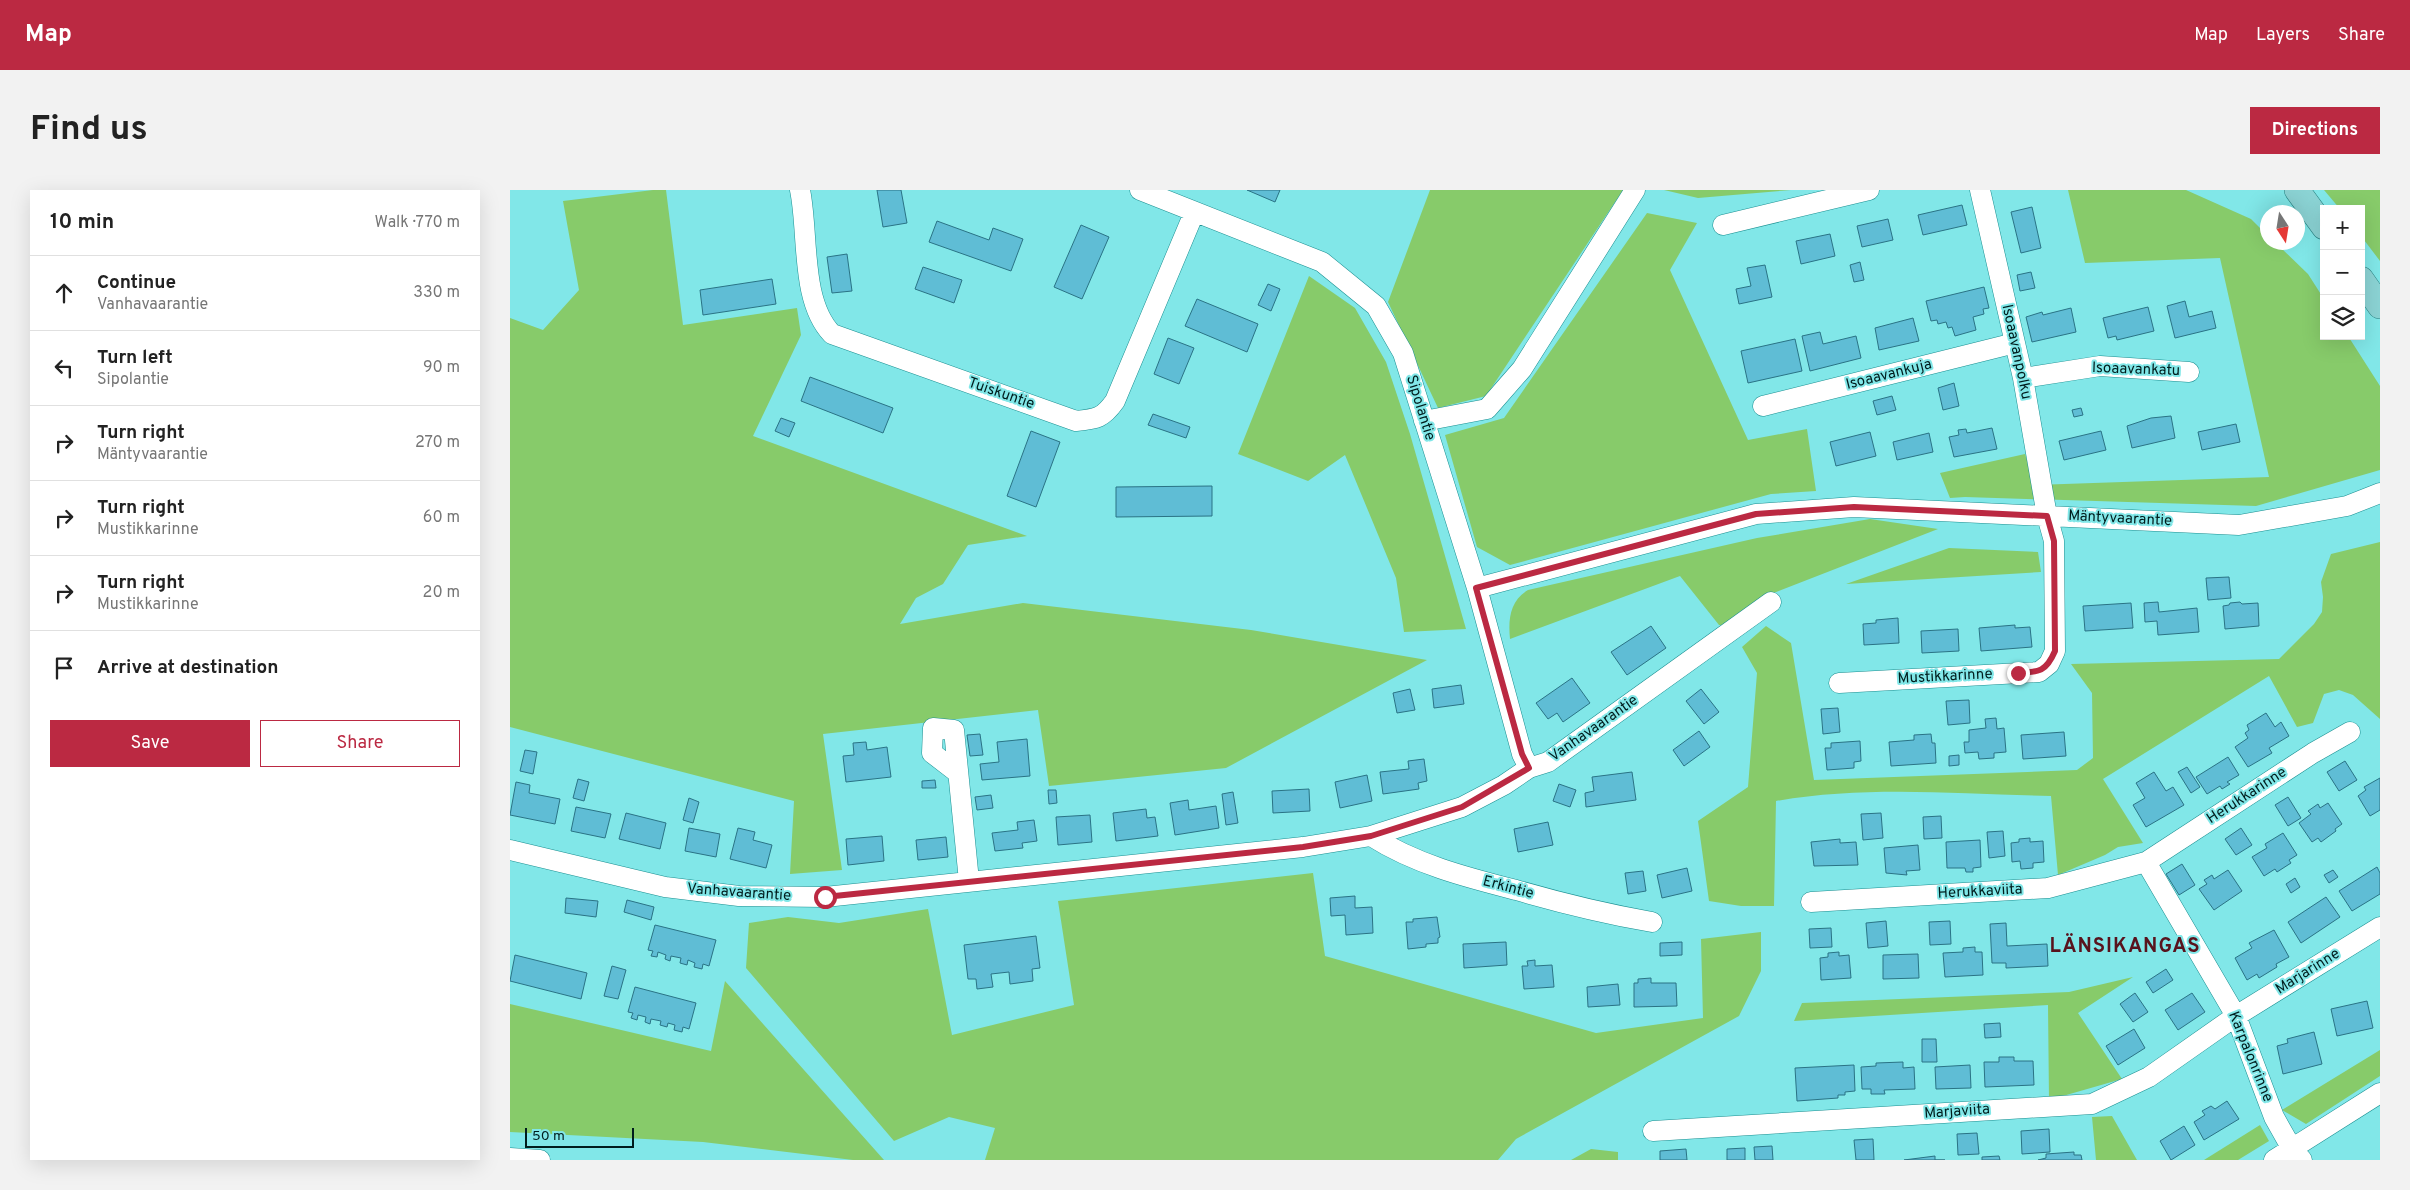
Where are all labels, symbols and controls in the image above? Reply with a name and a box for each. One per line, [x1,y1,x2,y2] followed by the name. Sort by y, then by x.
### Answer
[25,20,72,50] text: Map
[2194,24,2228,47] text: Map
[2256,24,2310,47] text: Layers
[2338,24,2385,47] text: Share
[2250,107,2380,154] button: Directions
[30,108,148,152] text: Find us
[2260,205,2305,250] north arrow
[2320,205,2365,340] map controls
[2320,205,2365,250] button: +
[50,209,114,236] text: 10 min
[375,213,460,233] text: Walk · 770 m
[2320,250,2365,295] button: −
[97,271,176,295] text: Continue
[50,279,78,307] icon: ahead
[413,283,460,303] text: 330 m
[97,295,208,315] text: Vanhavaarantie
[2320,295,2365,340] button: layers
[1997,303,2035,401] street label: Isoaavanpolku
[97,346,173,370] text: Turn left
[50,354,78,382] icon: left
[1844,355,1934,395] street label: Isoaavankuja
[423,358,460,378] text: 90 m
[2092,359,2180,381] street label: Isoaavankatu
[97,370,169,390] text: Sipolantie
[1401,373,1439,443] street label: Sipolantie
[965,374,1037,414] street label: Tuiskuntie
[97,421,185,445] text: Turn right
[50,429,78,457] icon: right
[415,433,460,453] text: 270 m
[97,445,208,465] text: Mäntyvaarantie
[97,496,185,520] text: Turn right
[50,504,78,532] icon: right
[2068,507,2172,531] street label: Mäntyvaarantie
[423,508,460,528] text: 60 m
[97,520,199,540] text: Mustikkarinne
[97,571,185,595] text: Turn right
[50,579,78,607] icon: right
[423,583,460,603] text: 20 m
[97,595,199,615] text: Mustikkarinne
[50,654,78,682] icon: arrive
[97,656,278,680] text: Arrive at destination
[2007,662,2030,685] route end
[1897,665,1993,689] street label: Mustikkarinne
[1546,691,1642,767] street label: Vanhavaarantie
[50,720,250,767] button: Save
[260,720,460,767] button: Share
[2203,763,2291,829] street label: Herukkarinne
[1480,872,1536,904] street label: Erkintie
[686,880,792,906] street label: Vanhavaarantie
[1937,880,2023,904] street label: Herukkaviita
[814,886,837,909] route start
[2050,933,2200,960] district label: LÄNSIKANGAS
[2272,945,2344,999] street label: Marjarinne
[2223,1009,2277,1105] street label: Karpalonrinne
[1923,1100,1991,1124] street label: Marjaviita
[525,1125,634,1148] scale bar
[532,1128,565,1145] text: 50 m

